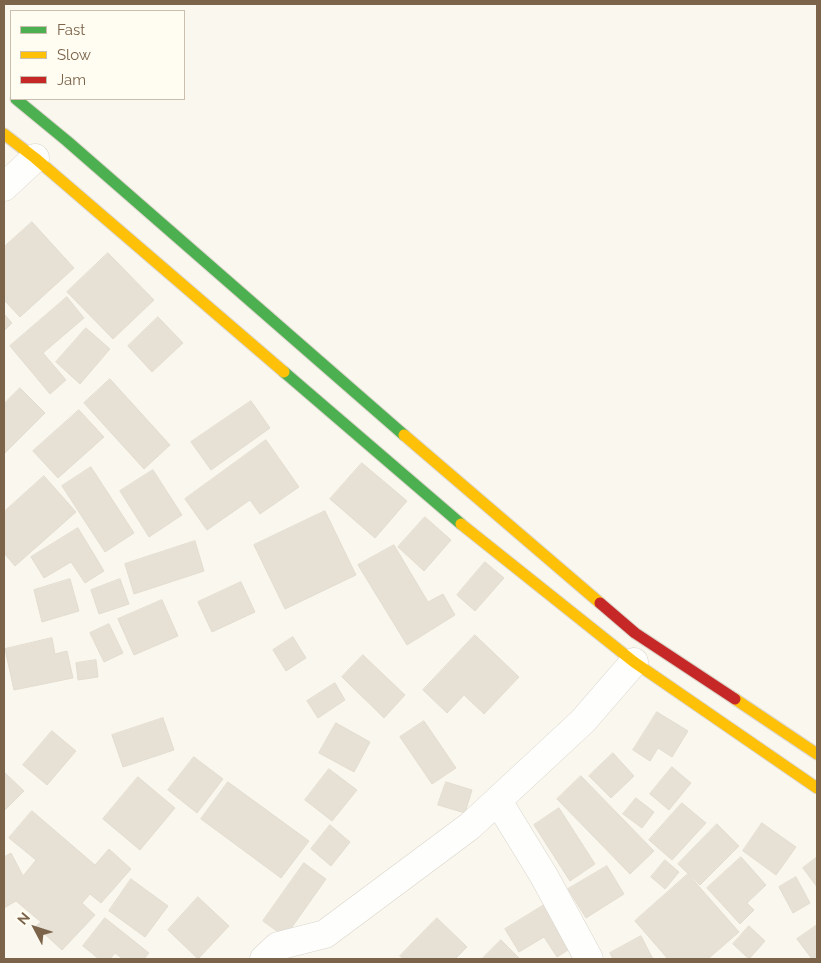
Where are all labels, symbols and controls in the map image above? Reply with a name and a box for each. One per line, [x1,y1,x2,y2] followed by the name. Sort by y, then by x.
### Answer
[10,10,185,100] legend
[57,21,85,39] text: Fast
[57,46,91,64] text: Slow
[57,71,86,89] text: Jam
[10,903,60,953] north arrow
[14,909,33,928] text: N

